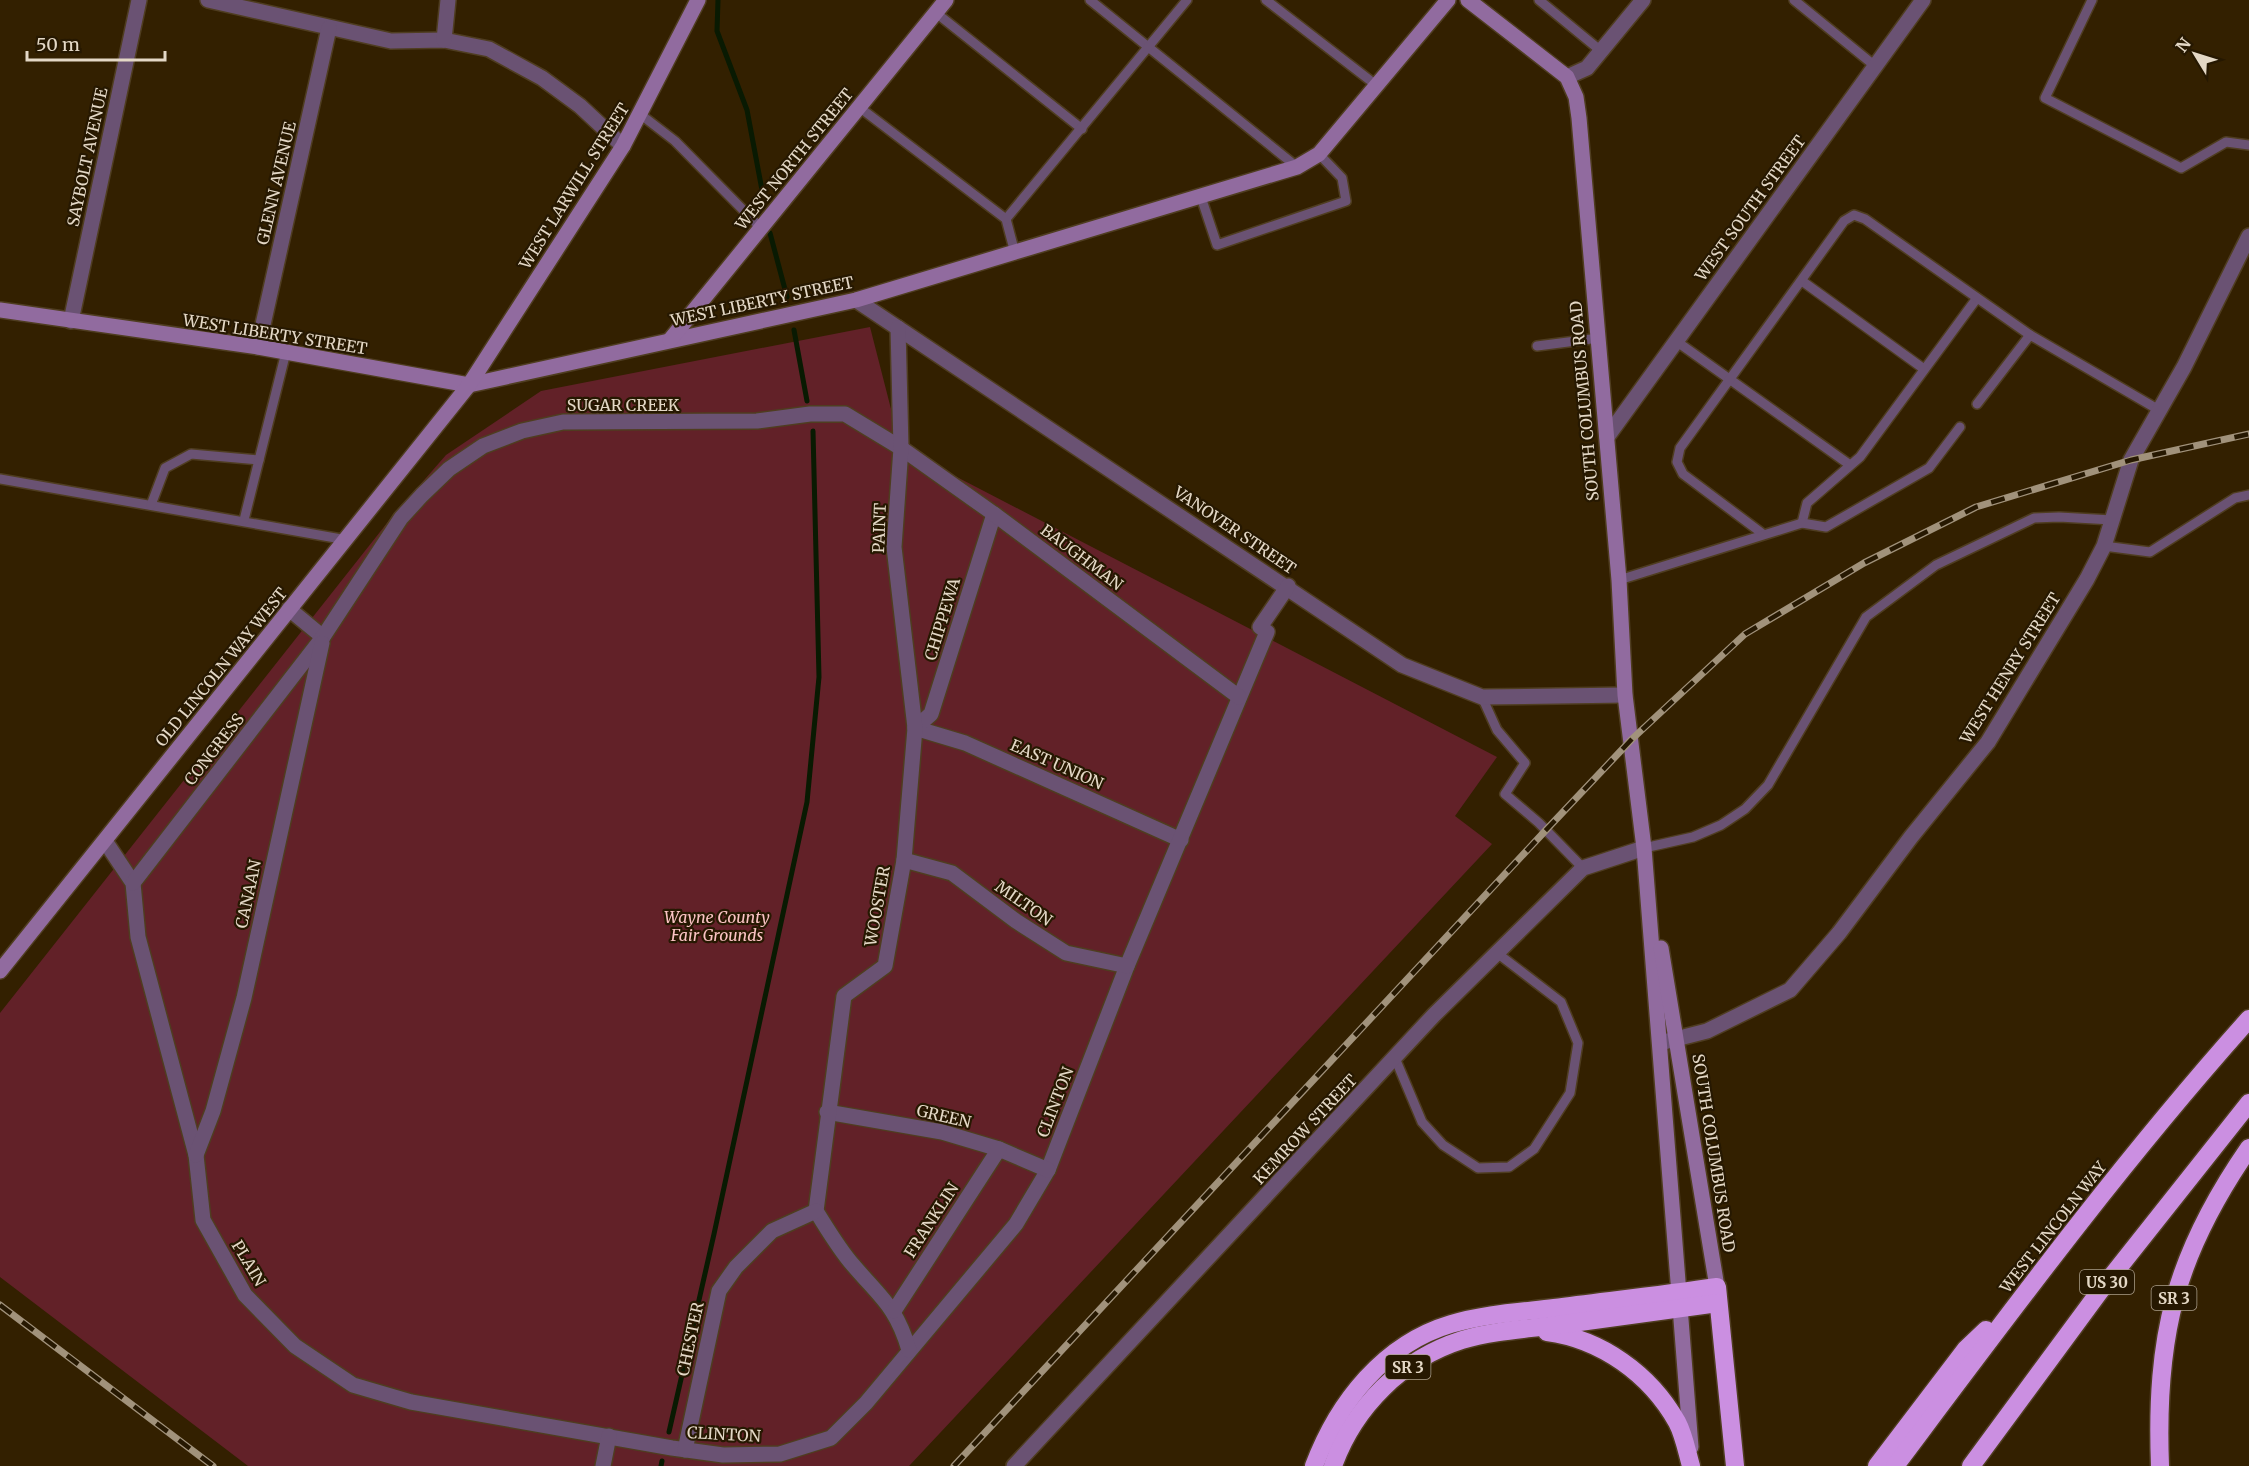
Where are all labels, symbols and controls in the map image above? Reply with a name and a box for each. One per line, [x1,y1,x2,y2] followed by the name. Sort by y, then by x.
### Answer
[27,24,165,62] scale bar
[2165,24,2225,84] north arrow
[36,33,80,56] text: 50 m
[2171,33,2195,56] text: N
[730,84,857,234] street label: WEST NORTH STREET
[63,85,112,228] street label: SAYBOLT AVENUE
[514,99,633,273] street label: WEST LARWILL STREET
[252,119,300,247] street label: GLENN AVENUE
[1690,131,1809,285] street label: WEST SOUTH STREET
[668,272,855,330] street label: WEST LIBERTY STREET
[1565,300,1603,502] street label: SOUTH COLUMBUS ROAD
[180,309,369,358] street label: WEST LIBERTY STREET
[567,395,680,415] street label: SUGAR CREEK
[1169,481,1300,578] street label: VANOVER STREET
[868,503,890,553] street label: PAINT
[1037,520,1128,595] street label: BAUGHMAN
[920,575,964,663] street label: CHIPPEWA
[151,584,291,750] street label: OLD LINCOLN WAY WEST
[1955,589,2065,748] street label: WEST HENRY STREET
[180,709,248,789] street label: CONGRESS
[1007,735,1107,794] street label: EAST UNION
[231,857,265,930] street label: CANAAN
[860,863,894,949] street label: WOOSTER
[992,876,1057,930] street label: MILTON
[664,907,770,945] park label: Wayne County Fair Grounds
[1688,1052,1740,1254] street label: SOUTH COLUMBUS ROAD
[1032,1063,1078,1140] street label: CLINTON
[1249,1070,1361,1188] street label: KEMROW STREET
[915,1100,974,1132] street label: GREEN
[1995,1157,2111,1298] street label: WEST LINCOLN WAY
[899,1178,963,1261] street label: FRANKLIN
[228,1236,271,1290] street label: PLAIN
[2080,1270,2134,1294] road number: US 30
[2152,1286,2196,1310] road number: SR 3
[672,1299,708,1378] street label: CHESTER
[1386,1355,1430,1379] road number: SR 3
[687,1422,762,1446] street label: CLINTON

